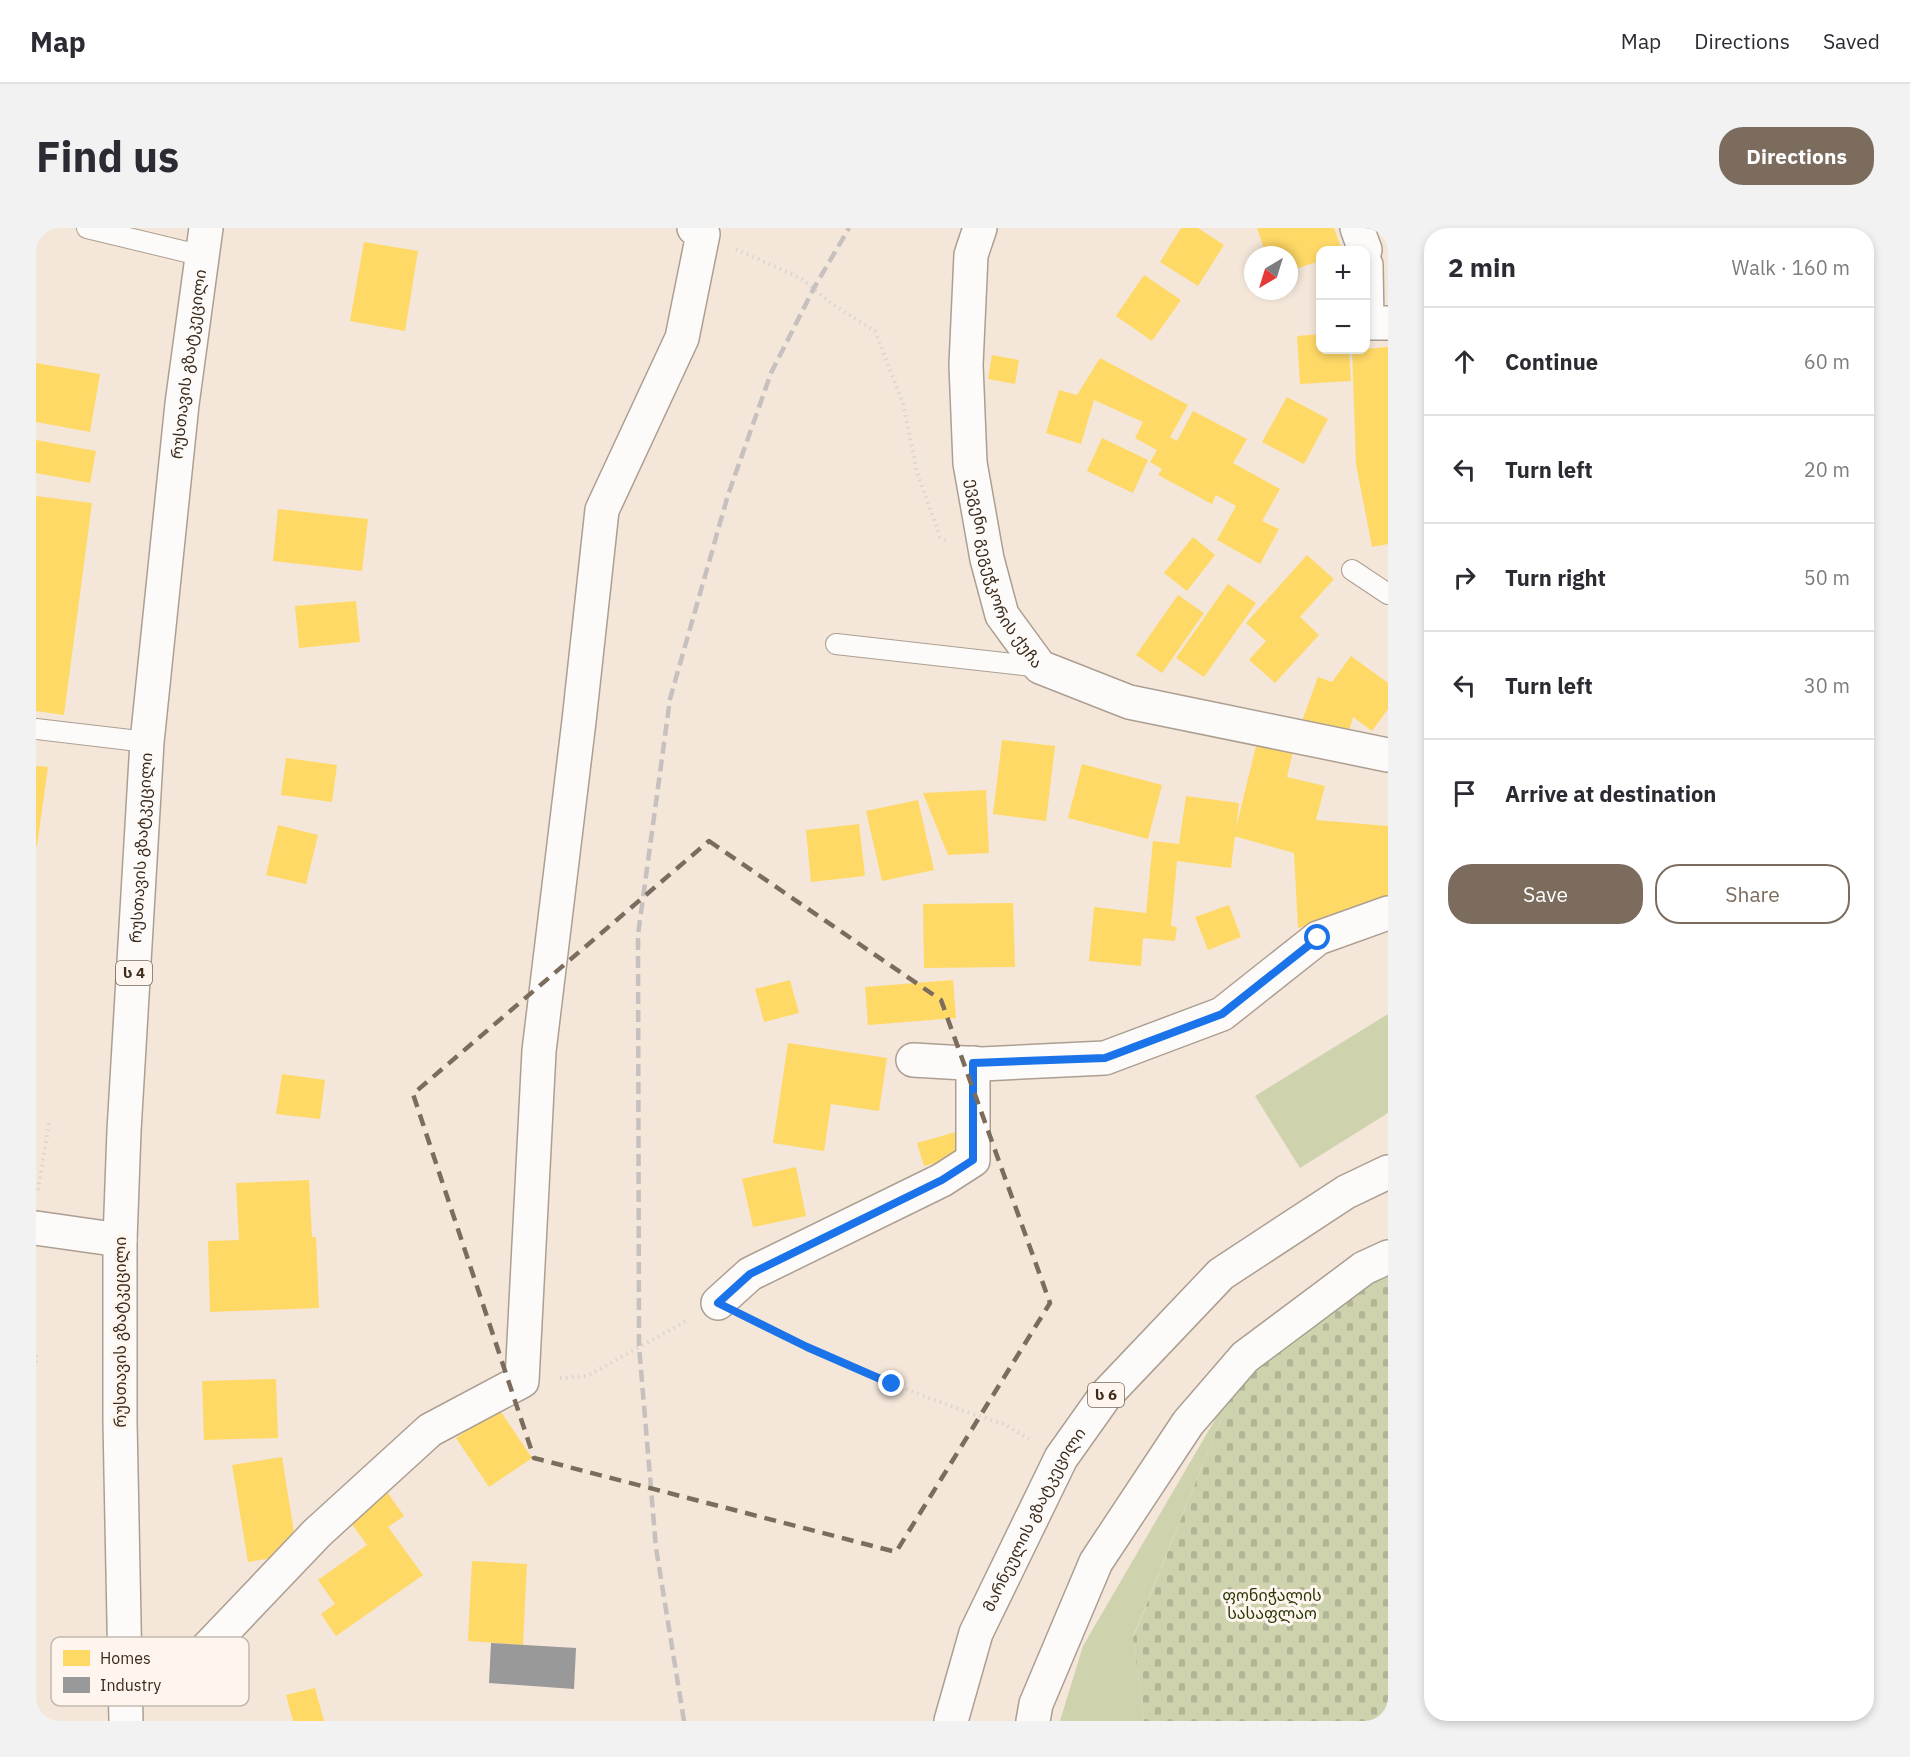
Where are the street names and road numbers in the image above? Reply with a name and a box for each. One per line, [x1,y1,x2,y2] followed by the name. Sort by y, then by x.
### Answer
[166,268,210,460] street label: რუსთავის გზატკეცილი
[963,477,1047,672] street label: ევგენი გეგეჭკორის ქუჩა
[125,752,157,944] street label: რუსთავის გზატკეცილი
[116,961,152,985] road number: ს 4
[110,1237,131,1427] street label: რუსთავის გზატკეცილი
[1088,1383,1124,1407] road number: ს 6
[978,1423,1090,1615] street label: მარნეულის გზატკეცილი

